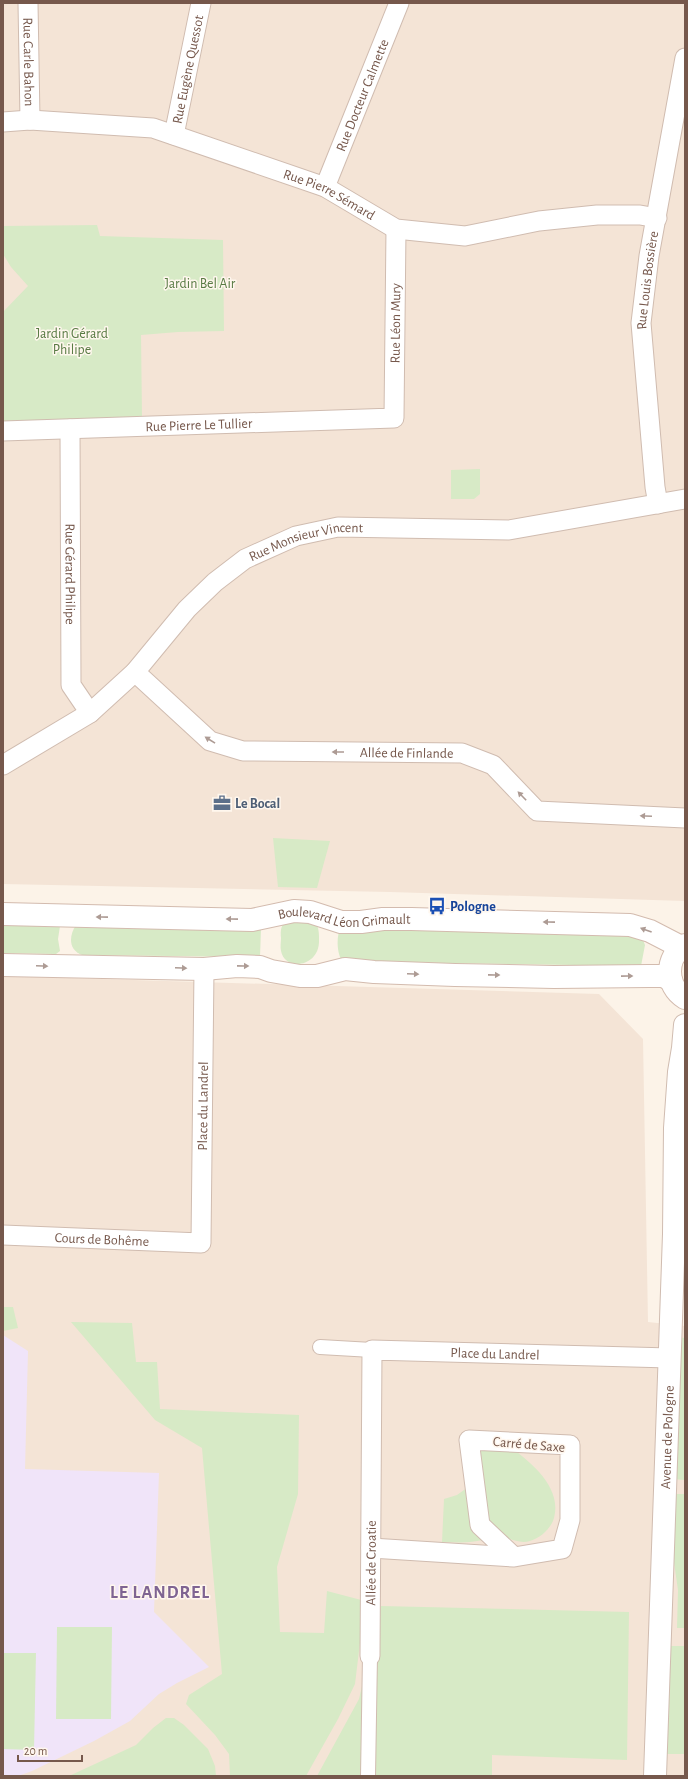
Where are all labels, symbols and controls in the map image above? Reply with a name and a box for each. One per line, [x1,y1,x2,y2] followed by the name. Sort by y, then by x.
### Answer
[170,13,206,125] street label: Rue Eugène Quessot
[20,17,36,107] street label: Rue Carle Bahon
[334,38,392,154] street label: Rue Docteur Calmette
[281,167,377,223] street label: Rue Pierre Sémard
[635,230,661,330] street label: Rue Louis Bossière
[165,277,236,291] park label: Jardin Bel Air
[389,283,403,363] street label: Rue Léon Mury
[36,327,108,357] park label: Jardin Gérard Philipe
[145,417,253,434] street label: Rue Pierre Le Tullier
[247,521,364,564] street label: Rue Monsieur Vincent
[62,523,77,625] street label: Rue Gérard Philipe
[204,736,216,743] one-way arrow
[360,746,454,761] street label: Allée de Finlande
[331,749,344,755] one-way arrow
[518,791,527,801] one-way arrow
[212,793,232,813] office icon: Le Bocal
[235,797,280,811] place label: Le Bocal
[639,813,652,819] one-way arrow
[427,896,447,916] bus stop icon: Pologne
[450,900,496,914] place label: Pologne
[277,905,411,930] street label: Boulevard Léon Grimault
[95,914,108,920] one-way arrow
[226,916,238,923] one-way arrow
[543,919,555,926] one-way arrow
[640,926,652,932] one-way arrow
[36,963,49,969] one-way arrow
[237,963,250,969] one-way arrow
[175,965,187,972] one-way arrow
[407,970,419,977] one-way arrow
[488,972,500,979] one-way arrow
[621,973,634,979] one-way arrow
[196,1061,211,1151] street label: Place du Landrel
[54,1231,149,1249] street label: Cours de Bohême
[450,1346,540,1362] street label: Place du Landrel
[659,1385,677,1489] street label: Avenue de Pologne
[492,1435,566,1455] street label: Carré de Saxe
[364,1520,379,1606] street label: Allée de Croatie
[110,1584,210,1602] district label: LE LANDREL
[18,1737,82,1763] scale bar
[24,1745,47,1757] text: 20 m

